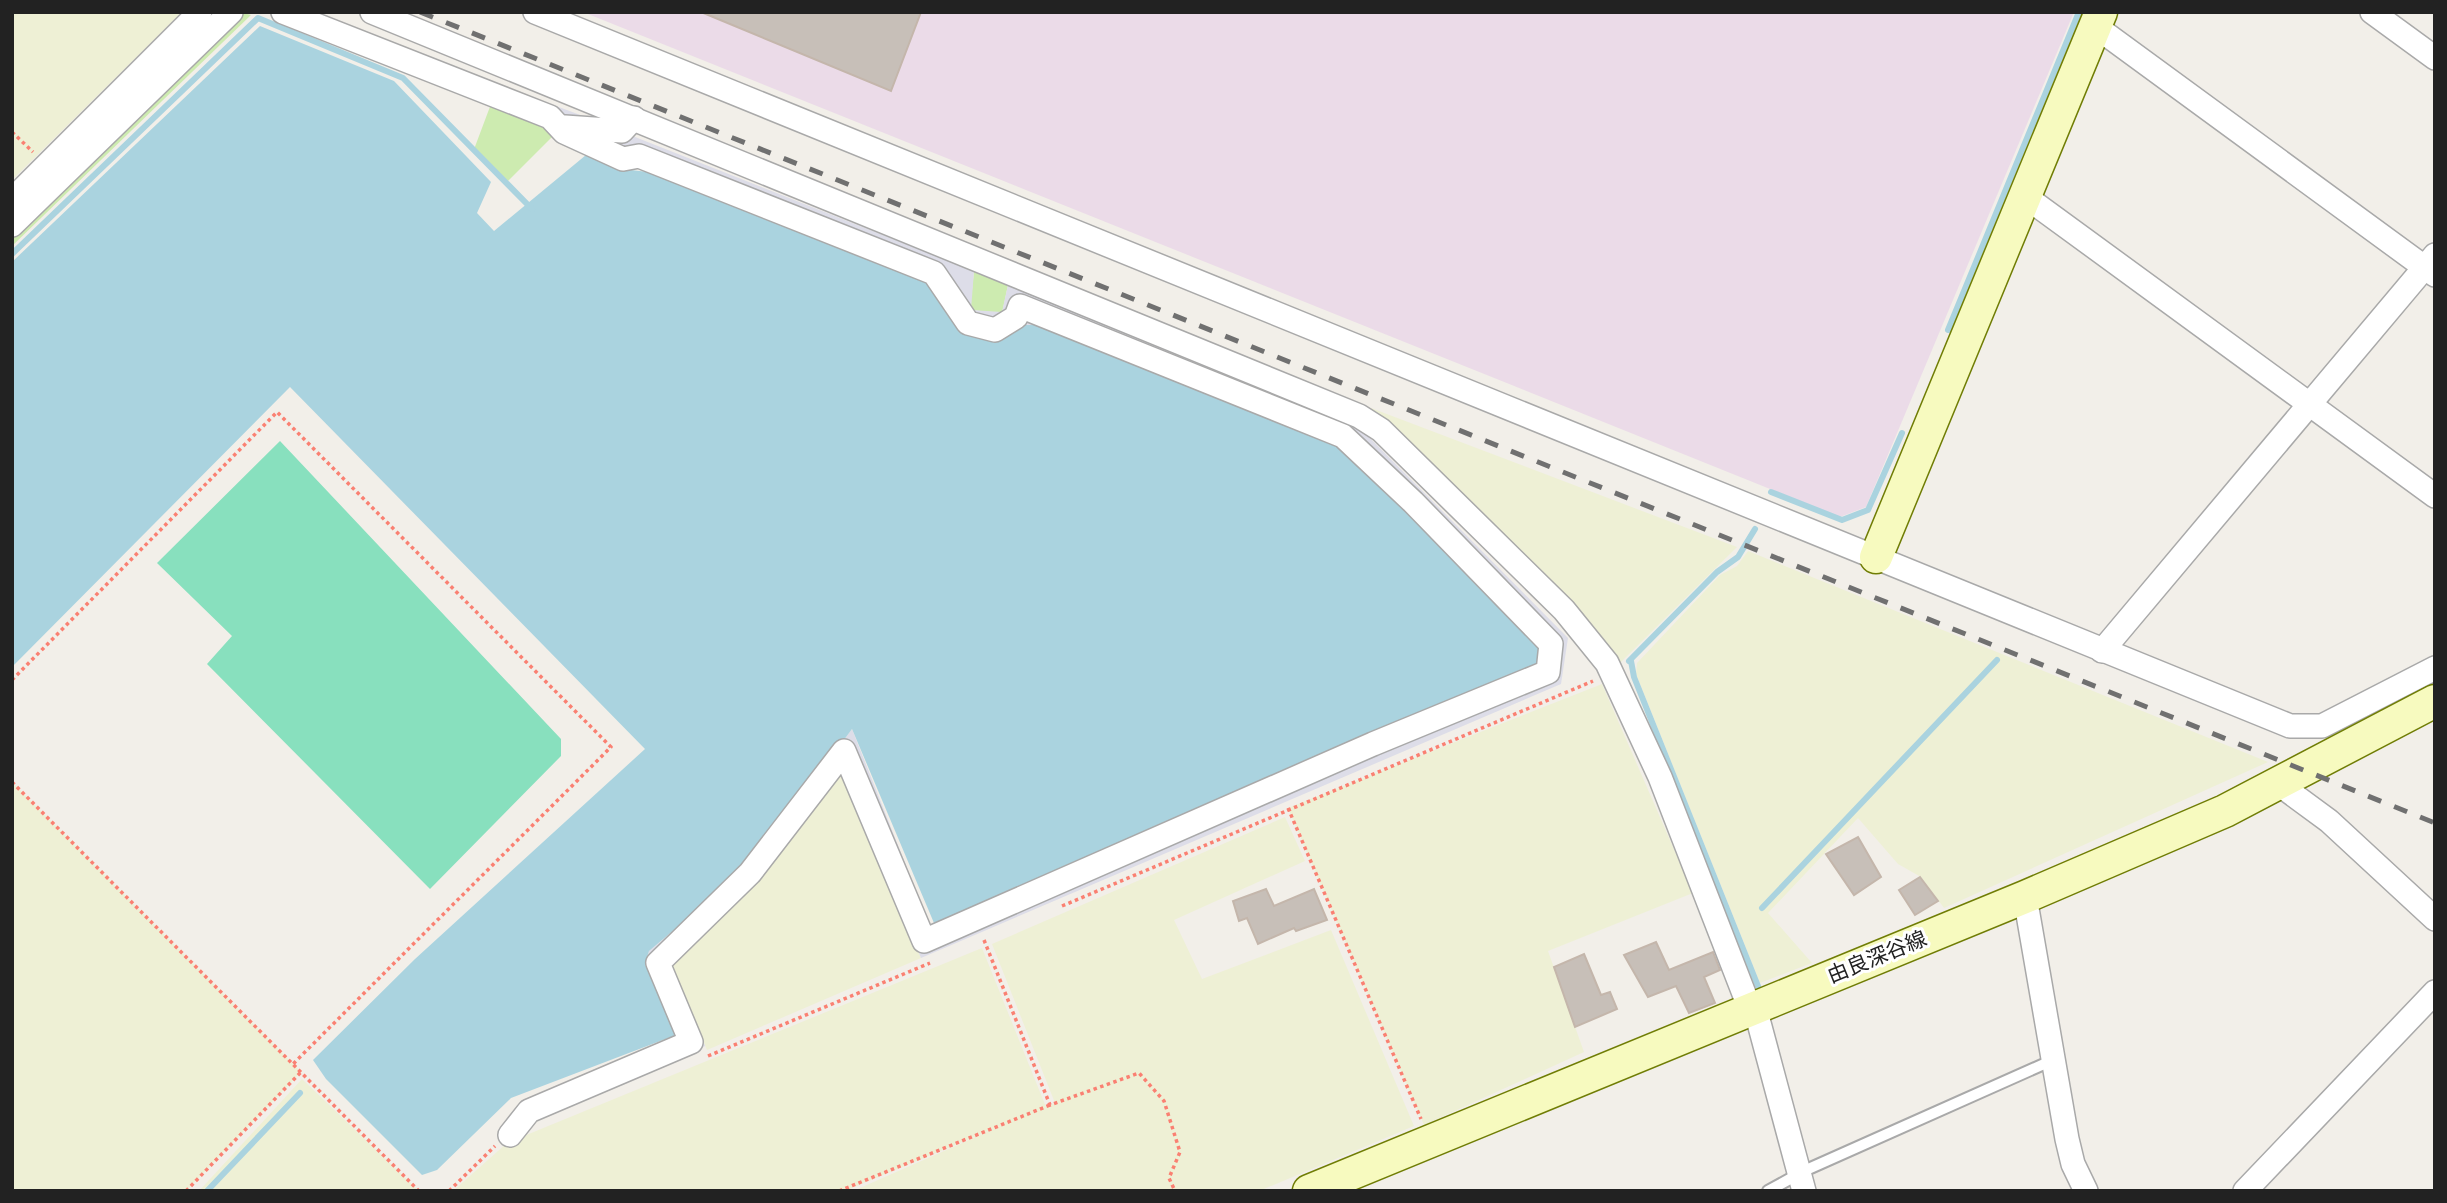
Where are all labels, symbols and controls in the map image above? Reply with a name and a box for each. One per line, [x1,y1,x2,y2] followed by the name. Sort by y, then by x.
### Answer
[1823,924,1930,987] street label: 由良深谷線

